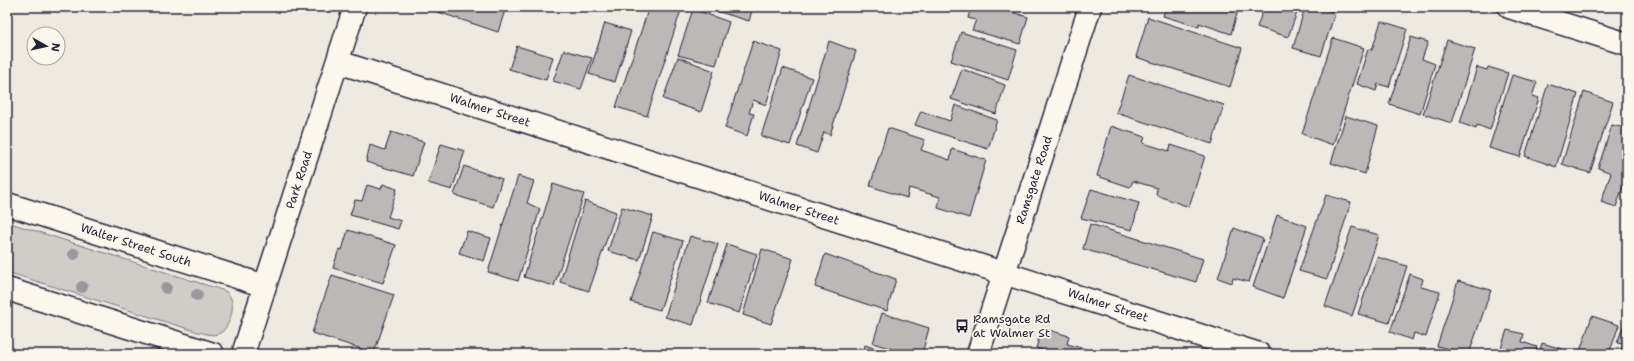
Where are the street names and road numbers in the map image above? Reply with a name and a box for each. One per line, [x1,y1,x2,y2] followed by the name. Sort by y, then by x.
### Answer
[448,89,532,131] street label: Walmer Street
[1012,133,1056,226] street label: Ramsgate Road
[282,149,316,211] street label: Park Road
[757,187,841,229] street label: Walmer Street
[79,220,193,270] street label: Walter Street South
[1066,284,1150,326] street label: Walmer Street

